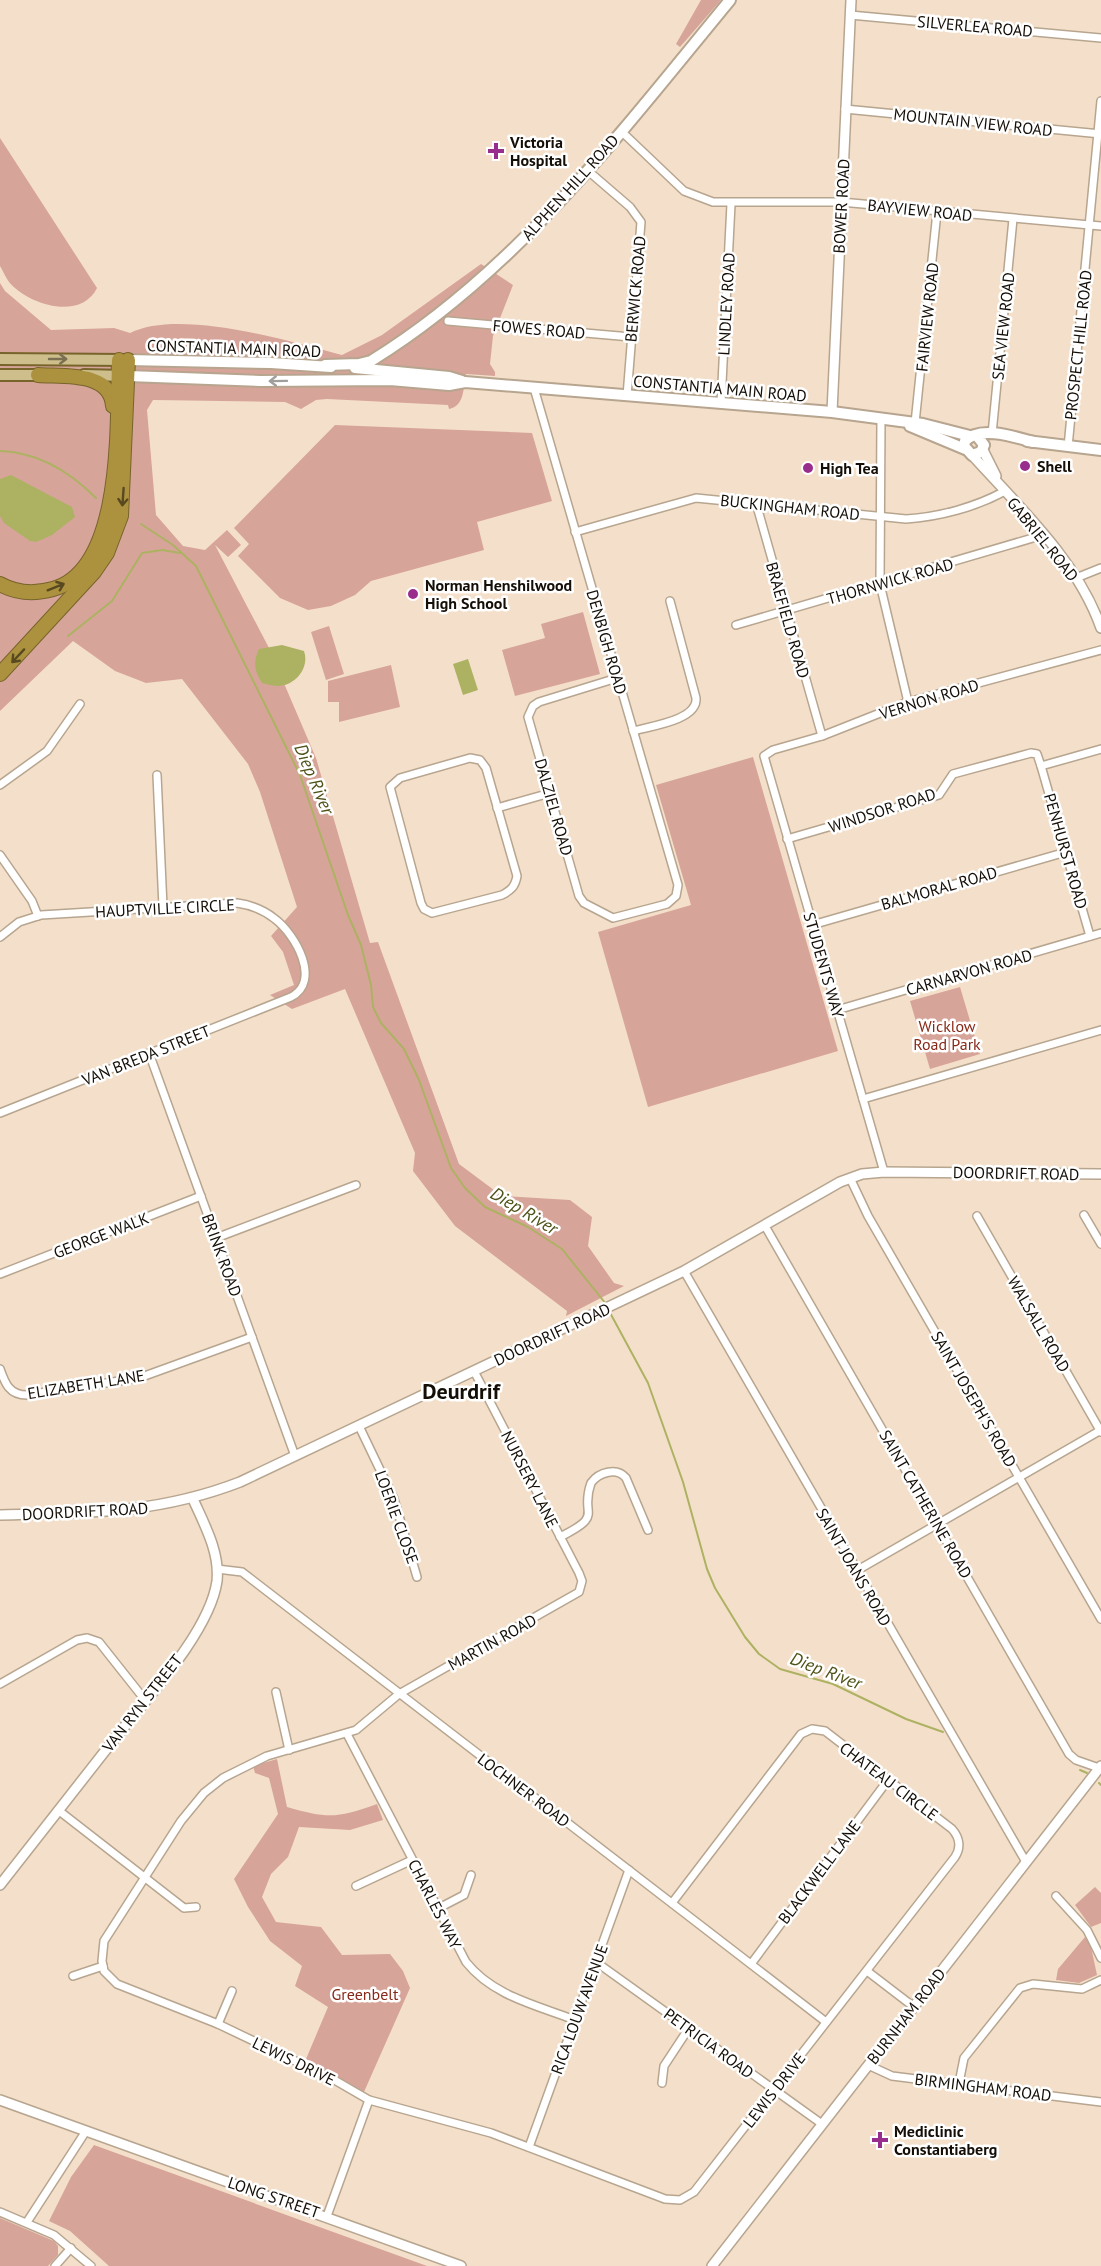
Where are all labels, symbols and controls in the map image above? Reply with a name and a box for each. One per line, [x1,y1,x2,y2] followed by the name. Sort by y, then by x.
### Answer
[916,11,1034,41] street label: SILVERLEA ROAD
[892,104,1054,140] street label: MOUNTAIN VIEW ROAD
[517,130,623,244] street label: ALPHEN HILL ROAD
[509,132,567,170] place label: Victoria Hospital
[487,142,505,160] marker: Victoria Hospital
[829,158,853,254] street label: BOWER ROAD
[867,195,973,225] street label: BAYVIEW ROAD
[620,235,650,343] street label: BERWICK ROAD
[713,252,739,356] street label: LINDLEY ROAD
[911,261,943,373] street label: FAIRVIEW ROAD
[1060,269,1096,421] street label: PROSPECT HILL ROAD
[987,271,1019,381] street label: SEA VIEW ROAD
[492,315,586,343] street label: FOWES ROAD
[147,335,321,361] street label: CONSTANTIA MAIN ROAD
[48,353,68,365] one-way arrow
[632,370,808,406] street label: CONSTANTIA MAIN ROAD
[268,375,288,387] one-way arrow
[1037,456,1072,476] place label: Shell
[820,458,879,478] place label: High Tea
[1018,459,1032,473] marker: Shell
[801,461,815,475] marker: High Tea
[117,487,128,507] one-way arrow
[719,490,861,524] street label: BUCKINGHAM ROAD
[1003,493,1083,585] street label: GABRIEL ROAD
[824,553,956,609] street label: THORNWICK ROAD
[762,560,814,680] street label: BRAEFIELD ROAD
[425,575,572,613] place label: Norman Henshilwood High School
[46,581,64,592] one-way arrow
[406,587,420,601] marker: Norman Henshilwood High School
[583,587,631,697] street label: DENBIGH ROAD
[11,648,25,663] one-way arrow
[876,674,981,724] street label: VERNON ROAD
[289,740,340,819] water label: Diep River
[531,756,577,858] street label: DALZIEL ROAD
[826,783,938,837] street label: WINDSOR ROAD
[1040,791,1092,911] street label: PENHURST ROAD
[879,862,999,914] street label: BALMORAL ROAD
[95,894,235,922] street label: HAUPTVILLE CIRCLE
[799,910,849,1020] street label: STUDENTS WAY
[904,944,1034,1000] street label: CARNARVON ROAD
[913,1016,981,1054] park label: Wicklow Road Park
[78,1020,213,1090] street label: VAN BREDA STREET
[953,1162,1079,1184] street label: DOORDRIFT ROAD
[486,1181,563,1240] water label: Diep River
[50,1208,152,1262] street label: GEORGE WALK
[198,1211,246,1299] street label: BRINK ROAD
[1003,1272,1075,1376] street label: WALSALL ROAD
[490,1298,614,1370] street label: DOORDRIFT ROAD
[927,1327,1021,1471] street label: SAINT JOSEPH'S ROAD
[26,1365,146,1403] street label: ELIZABETH LANE
[422,1377,502,1405] district label: Deurdrif
[875,1426,977,1582] street label: SAINT CATHERINE ROAD
[497,1427,563,1531] street label: NURSERY LANE
[371,1467,423,1567] street label: LOERIE CLOSE
[21,1498,149,1524] street label: DOORDRIFT ROAD
[812,1504,896,1630] street label: SAINT JOANS ROAD
[444,1609,540,1675] street label: MARTIN ROAD
[787,1646,866,1695] water label: Diep River
[97,1650,186,1757] street label: VAN RYN STREET
[836,1737,942,1825] street label: CHATEAU CIRCLE
[474,1749,574,1831] street label: LOCHNER ROAD
[774,1816,864,1928] street label: BLACKWELL LANE
[404,1856,466,1952] street label: CHARLES WAY
[546,1941,612,2077] street label: RICA LOUW AVENUE
[862,1964,950,2068] street label: BURNHAM ROAD
[332,1984,399,2004] park label: Greenbelt
[660,2004,758,2082] street label: PETRICIA ROAD
[249,2032,339,2090] street label: LEWIS DRIVE
[738,2048,810,2132] street label: LEWIS DRIVE
[913,2069,1053,2105] street label: BIRMINGHAM ROAD
[894,2121,997,2159] place label: Mediclinic Constantiaberg
[871,2131,889,2149] marker: Mediclinic Constantiaberg
[225,2172,323,2222] street label: LONG STREET

